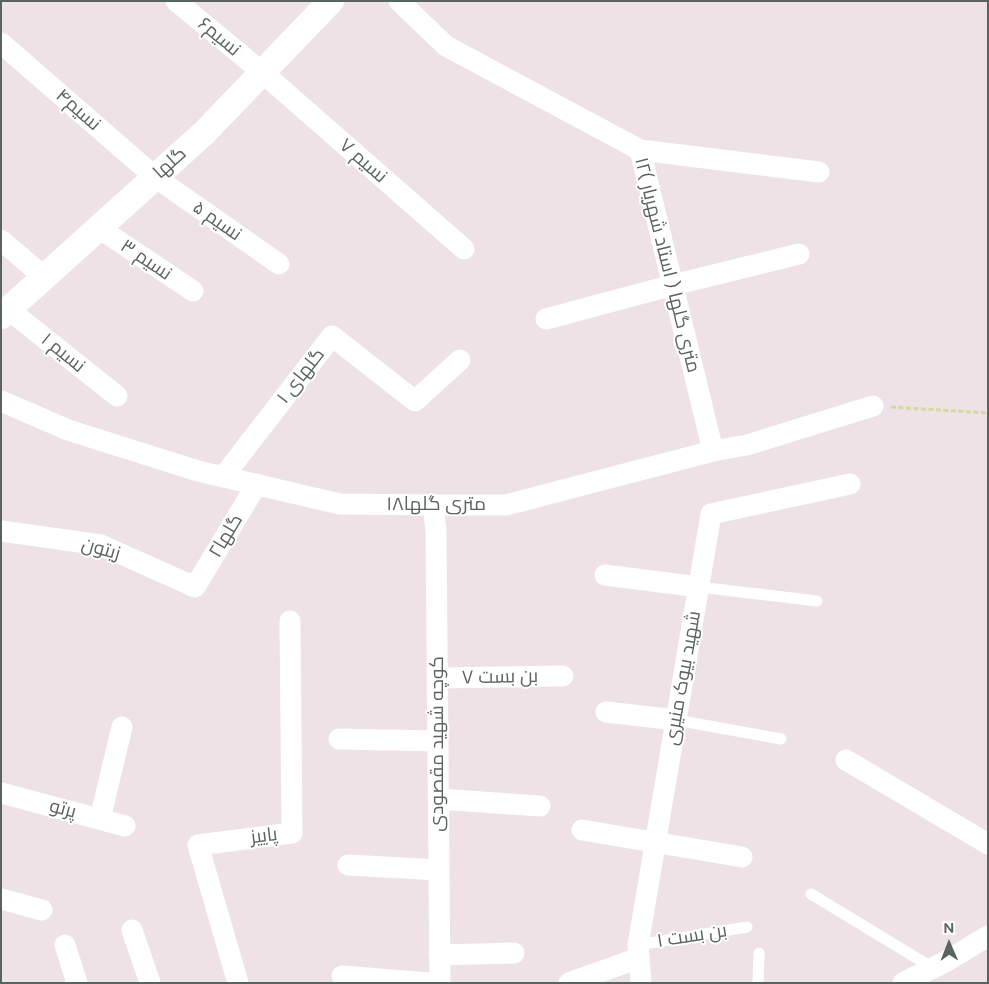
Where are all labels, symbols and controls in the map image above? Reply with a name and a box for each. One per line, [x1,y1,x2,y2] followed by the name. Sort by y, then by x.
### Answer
[193,13,245,61] street label: نسیم۶
[51,84,105,136] street label: نسیم۴
[334,134,392,188] street label: نسیم ۷
[149,142,191,184] street label: گلها
[629,155,705,375] street label: ۱۲متری گلها ( استاد شهریار )
[188,196,246,246] street label: نسیم ۵
[116,235,176,285] street label: نسیم ۳
[36,328,90,378] street label: نسیم ۱
[272,344,330,408] street label: گلهای ۱
[386,493,486,515] street label: ۱۸متری گلها
[204,510,248,562] street label: گلها۲
[79,533,123,565] street label: زیتون
[660,609,706,747] street label: شهید بیوک منیری
[426,656,448,832] street label: کوچه شهید مقصودی
[462,665,538,689] street label: بن بست ۷
[47,795,79,823] street label: پرتو
[249,823,279,849] street label: پاییز
[655,919,729,953] street label: بن بست ۱
[924,919,974,969] north arrow
[943,920,954,937] text: N

